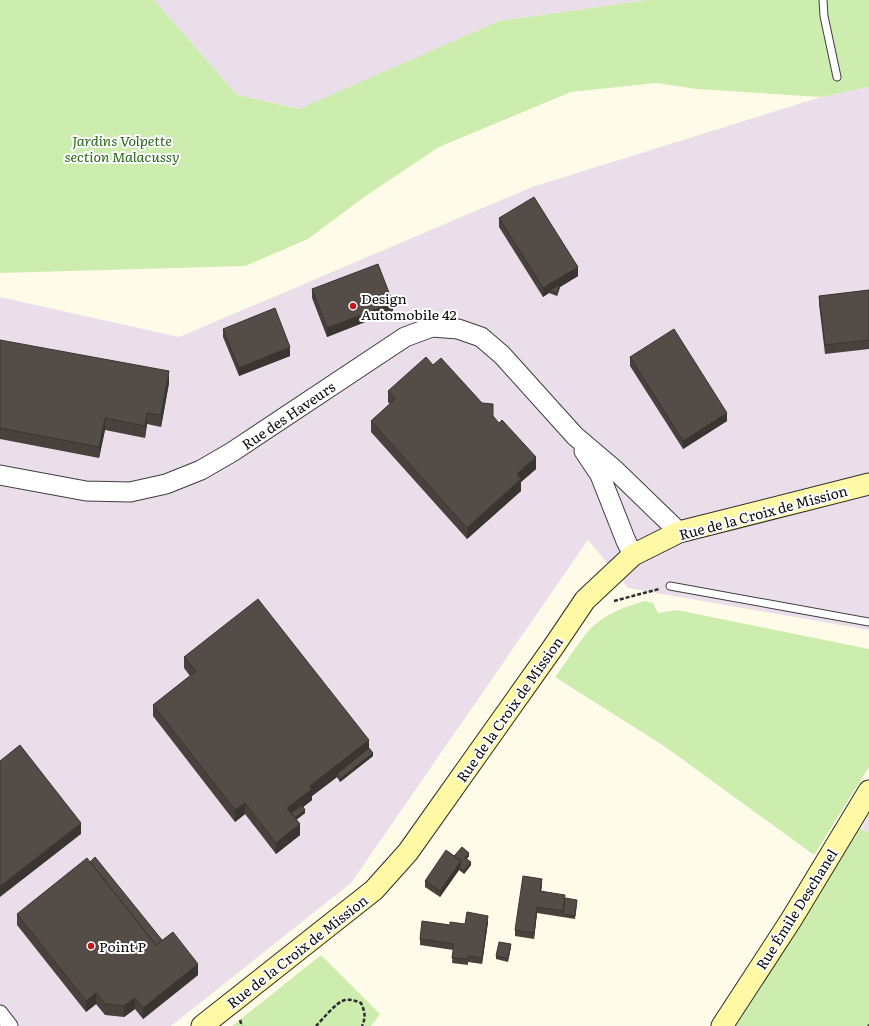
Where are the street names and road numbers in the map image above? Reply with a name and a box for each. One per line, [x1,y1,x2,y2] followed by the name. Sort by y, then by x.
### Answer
[237,376,339,454] street label: Rue des Haveurs
[677,480,849,544] street label: Rue de la Croix de Mission
[451,632,567,786] street label: Rue de la Croix de Mission
[751,845,841,973] street label: Rue Émile Deschanel
[222,890,372,1012] street label: Rue de la Croix de Mission

